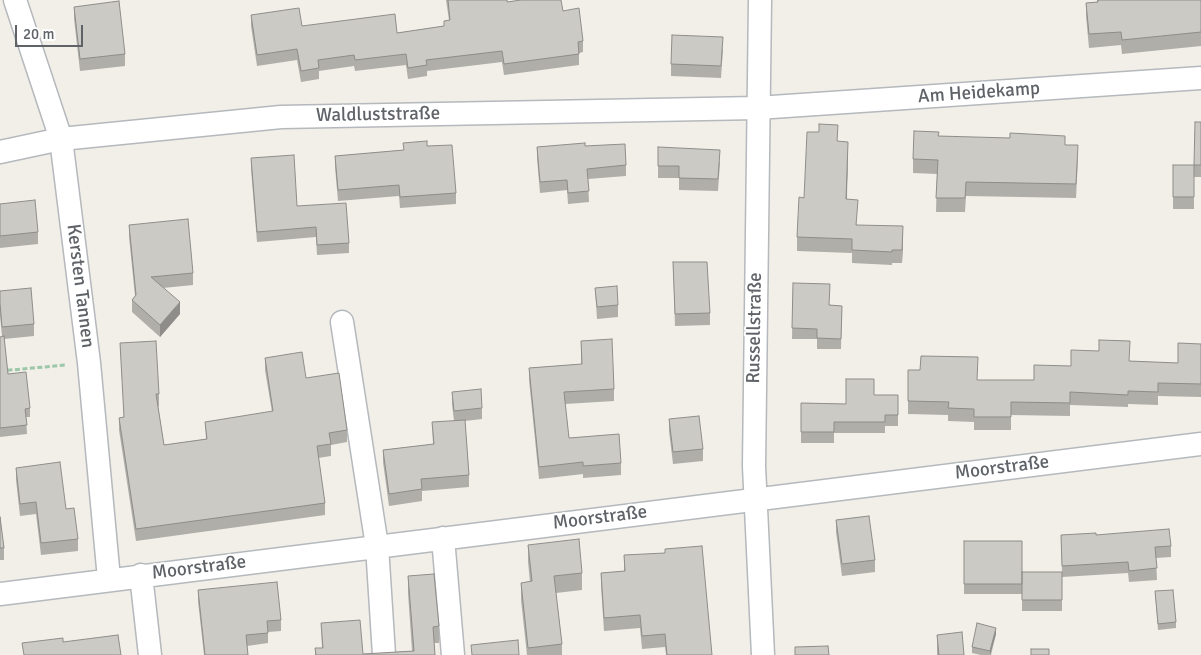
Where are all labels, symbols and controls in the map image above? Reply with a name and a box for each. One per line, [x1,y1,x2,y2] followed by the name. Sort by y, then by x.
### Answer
[18,15,85,47] scale bar
[23,25,54,43] text: 20 m
[917,77,1041,109] street label: Am Heidekamp
[316,103,440,127] street label: Waldluststraße
[61,223,99,349] street label: Kersten Tannen
[743,272,767,384] street label: Russellstraße
[953,451,1051,485] street label: Moorstraße
[551,501,649,535] street label: Moorstraße
[150,551,248,585] street label: Moorstraße

